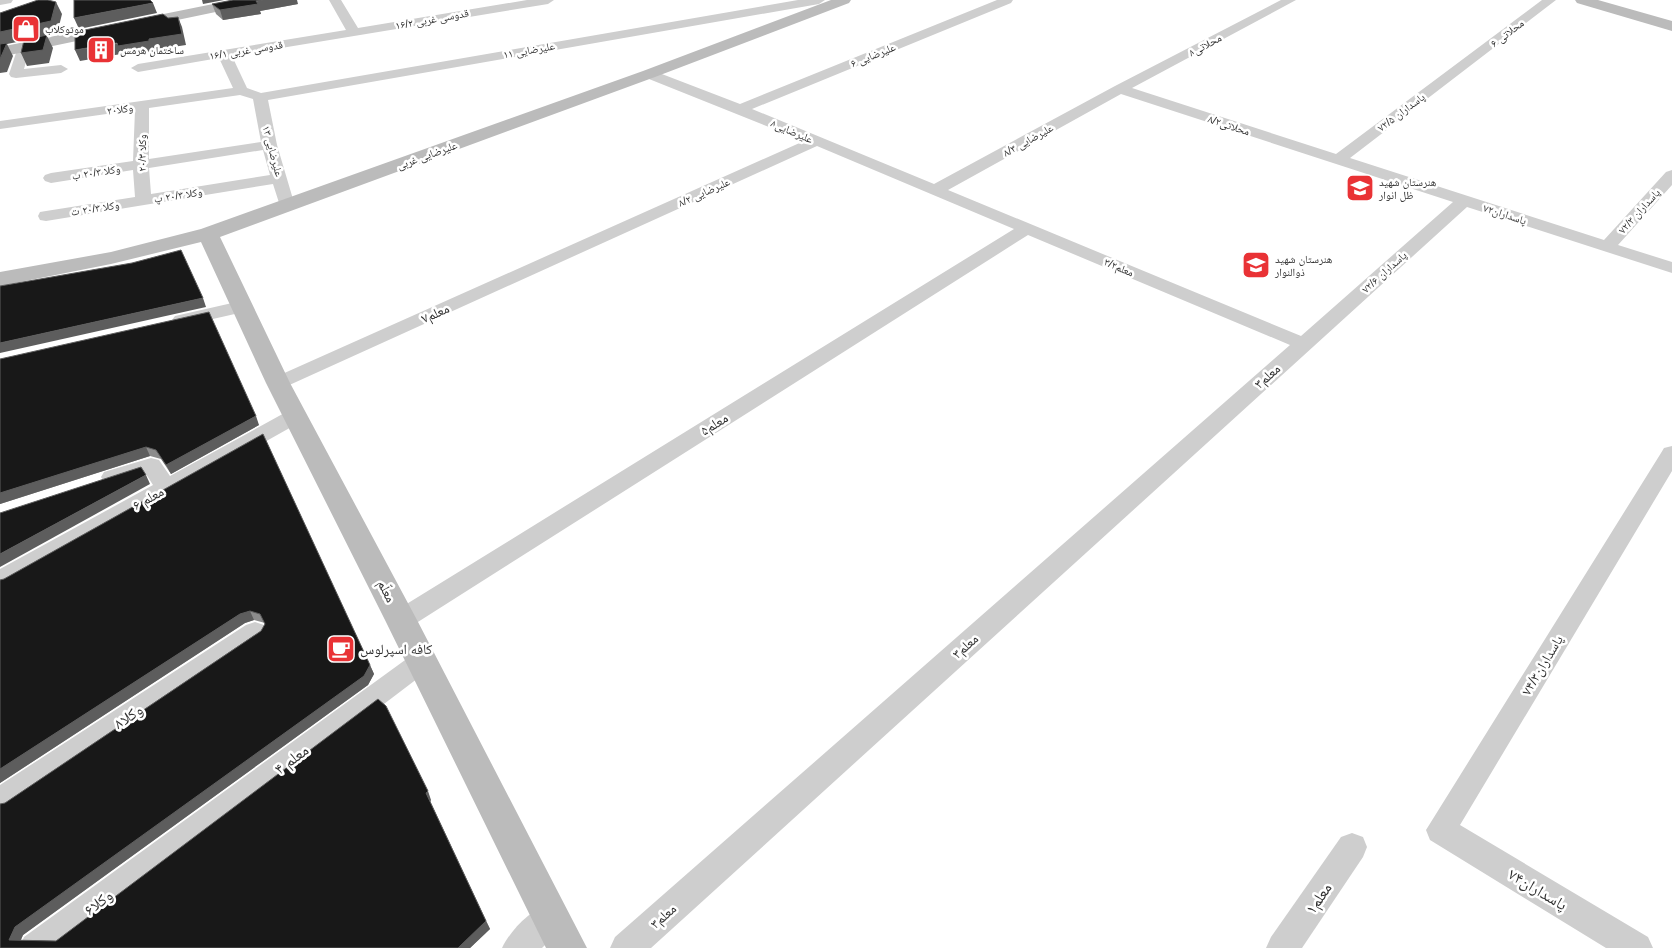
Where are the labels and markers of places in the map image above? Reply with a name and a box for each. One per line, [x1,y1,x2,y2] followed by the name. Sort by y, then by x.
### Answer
[11,14,41,44] shop icon: موتوکلاب
[45,23,84,35] place label: موتوکلاب
[86,35,116,65] building icon: ساختمان هرمس
[120,44,184,57] place label: ساختمان هرمس
[1345,173,1375,203] school or university icon: هنرستان شهید ظل انوار
[1378,176,1437,202] place label: هنرستان شهید ظل انوار
[1241,250,1271,280] school or university icon: هنرستان شهید ذوالنوار
[1274,253,1333,278] place label: هنرستان شهید ذوالنوار
[326,634,356,664] cafe icon: کافه اسپرلوس
[360,641,433,658] place label: کافه اسپرلوس

